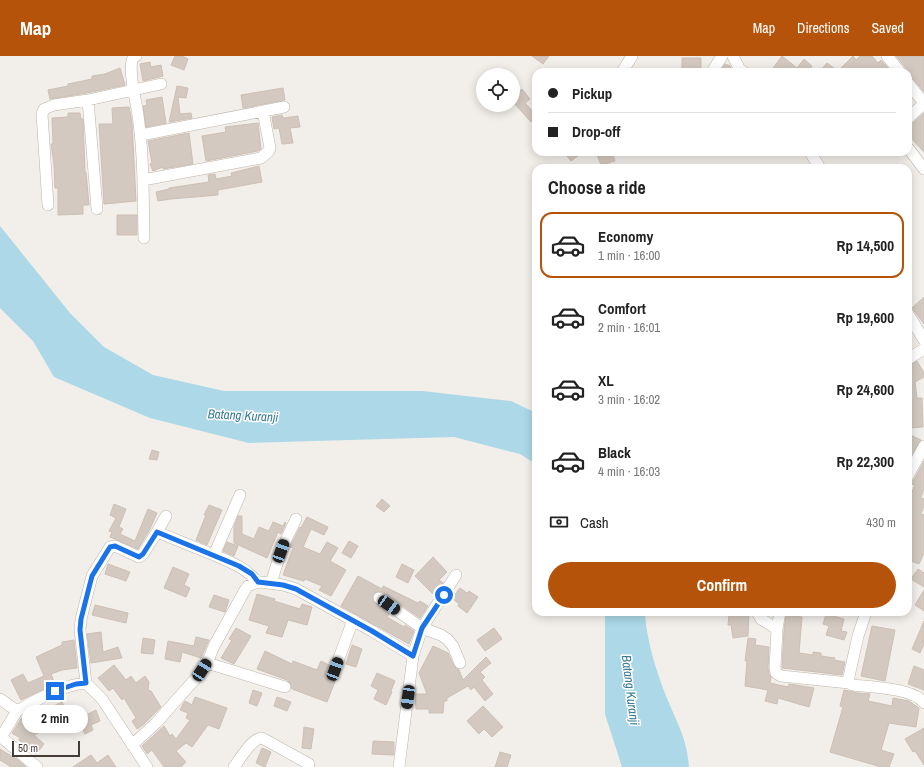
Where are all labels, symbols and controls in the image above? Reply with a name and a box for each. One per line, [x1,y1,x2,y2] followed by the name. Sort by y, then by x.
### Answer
[20,15,51,41] text: Map
[753,19,775,37] text: Map
[797,19,849,37] text: Directions
[871,19,904,37] text: Saved
[476,68,520,112] map controls
[476,68,520,112] button: locate
[572,83,612,104] text: Pickup
[572,121,621,142] text: Drop-off
[548,175,646,200] text: Choose a ride
[598,226,653,247] text: Economy
[550,227,586,263] icon: car
[837,235,894,256] text: Rp 14,500
[598,247,660,264] text: 1 min · 16:00
[598,298,646,319] text: Comfort
[550,299,586,335] icon: car
[837,307,894,328] text: Rp 19,600
[598,319,660,336] text: 2 min · 16:01
[598,370,614,391] text: XL
[550,371,586,407] icon: car
[837,379,894,400] text: Rp 24,600
[598,391,660,408] text: 3 min · 16:02
[207,405,279,426] water label: Batang Kuranji
[598,442,631,463] text: Black
[550,443,586,479] icon: car
[837,451,894,472] text: Rp 22,300
[598,463,660,480] text: 4 min · 16:03
[548,511,570,533] icon: cash
[580,512,609,533] text: Cash
[866,514,896,531] text: 430 m
[271,538,291,564] car
[548,562,896,608] button: Confirm
[435,586,453,604] route start
[376,593,402,617] car
[618,654,643,726] water label: Batang Kuranji
[325,656,345,682] car
[190,657,214,683] car
[46,682,64,700] route end
[400,684,416,710] car
[22,705,88,733] callout: 2 min
[41,710,69,727] text: 2 min
[12,739,80,758] scale bar
[18,741,38,755] text: 50 m

